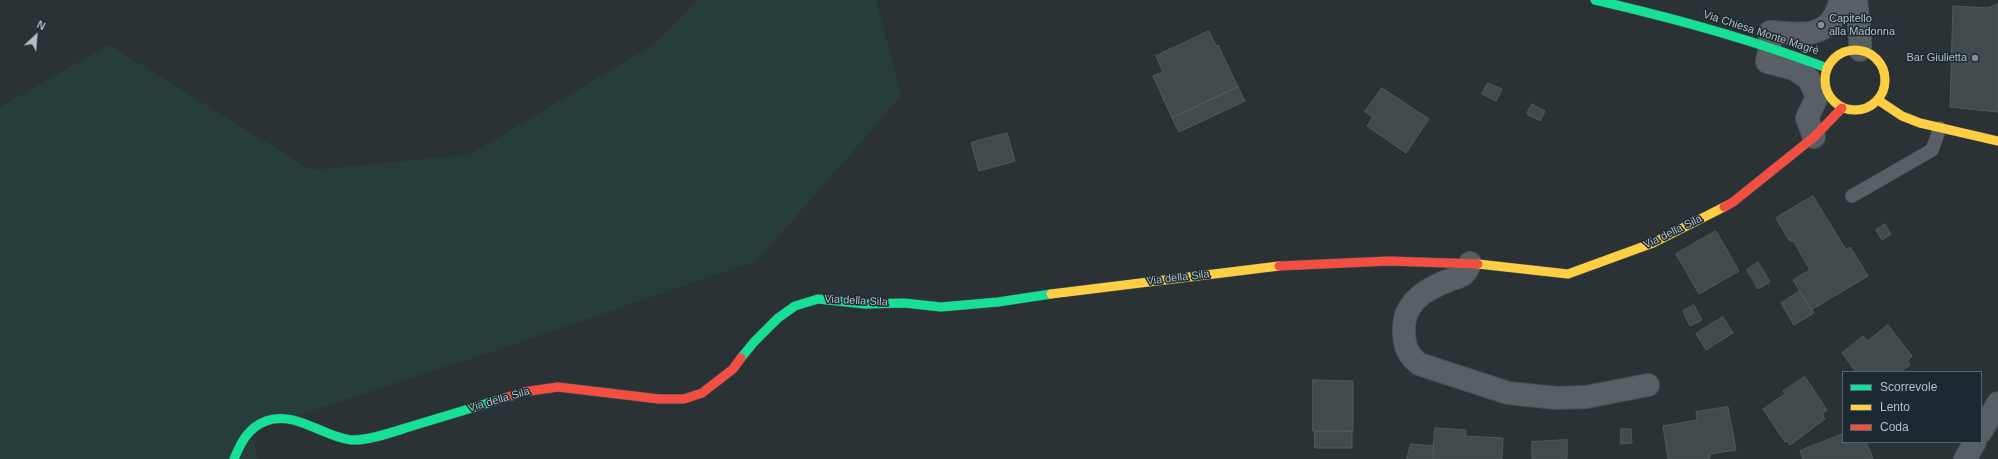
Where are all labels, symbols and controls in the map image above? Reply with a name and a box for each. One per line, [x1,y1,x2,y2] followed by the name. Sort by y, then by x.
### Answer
[1701,8,1821,58] street label: Via Chiesa Monte Magrè
[1829,12,1895,38] place label: Capitello alla Madonna
[16,16,56,56] north arrow
[35,18,47,32] text: N
[1816,20,1826,30] marker: Capitello alla Madonna
[1906,51,1967,65] place label: Bar Giulietta
[1970,53,1980,63] marker: Bar Giulietta
[1642,212,1704,252] street label: Via della Sila
[1146,268,1210,288] street label: Via della Sila
[824,293,888,309] street label: Via della Sila
[1842,371,1982,443] legend
[1880,380,1937,394] text: Scorrevole
[467,385,531,415] street label: Via della Sila
[1880,400,1910,414] text: Lento
[1880,420,1909,434] text: Coda

